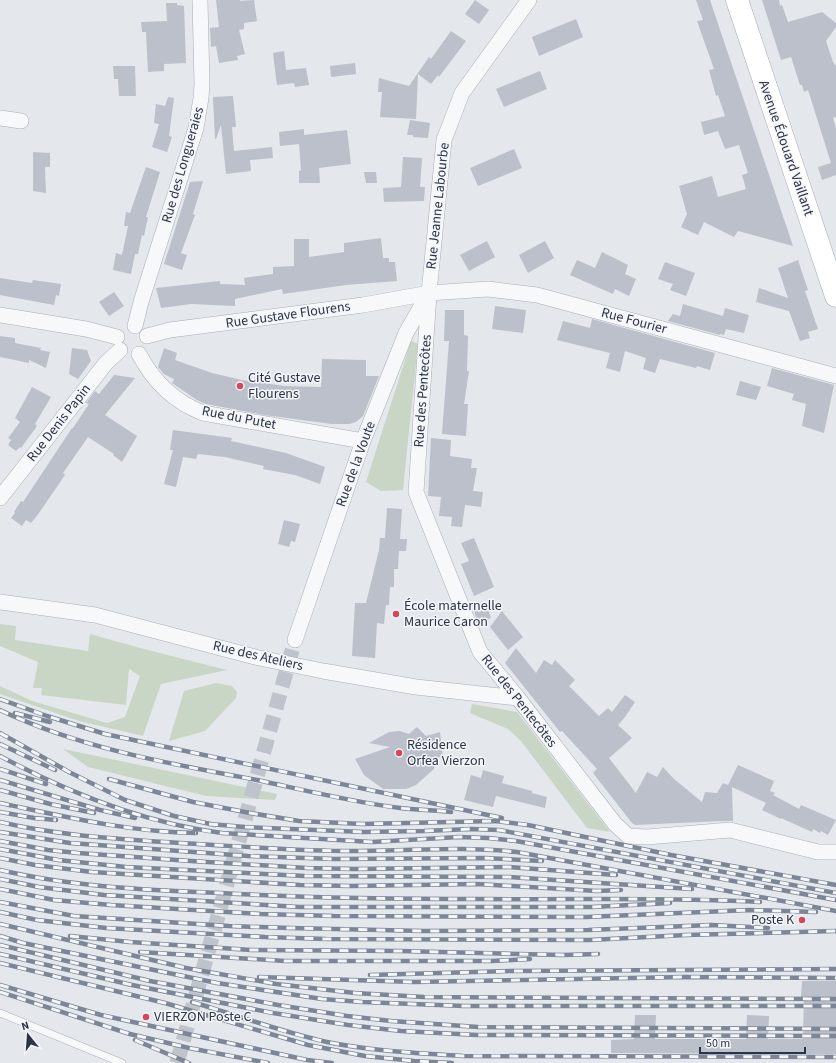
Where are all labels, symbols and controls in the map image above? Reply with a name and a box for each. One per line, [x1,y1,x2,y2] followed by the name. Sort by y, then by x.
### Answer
[753,77,819,219] street label: Avenue Édouard Vaillant
[157,104,209,225] street label: Rue des Longueraies
[421,142,455,270] street label: Rue Jeanne Labourbe
[224,296,352,334] street label: Rue Gustave Flourens
[599,303,669,339] street label: Rue Fourier
[409,334,437,448] street label: Rue des Pentecôtes
[248,368,321,404] place label: Cité Gustave Flourens
[22,380,96,466] street label: Rue Denis Papin
[235,381,245,391] marker: Cité Gustave Flourens
[200,401,278,435] street label: Rue du Putet
[331,418,381,510] street label: Rue de la Voute
[404,596,502,632] place label: École maternelle Maurice Caron
[391,609,401,619] marker: École maternelle Maurice Caron
[211,636,305,676] street label: Rue des Ateliers
[476,650,562,752] street label: Rue des Pentecôtes
[407,735,485,771] place label: Résidence Orfea Vierzon
[394,748,404,758] marker: Résidence Orfea Vierzon
[751,910,795,930] place label: Poste K
[797,915,807,925] marker: Poste K
[154,1007,252,1027] place label: VIERZON Poste C
[141,1012,151,1022] marker: VIERZON Poste C
[8,1015,48,1055] north arrow
[20,1018,31,1034] text: N
[700,1029,805,1055] scale bar
[706,1035,730,1052] text: 50 m

